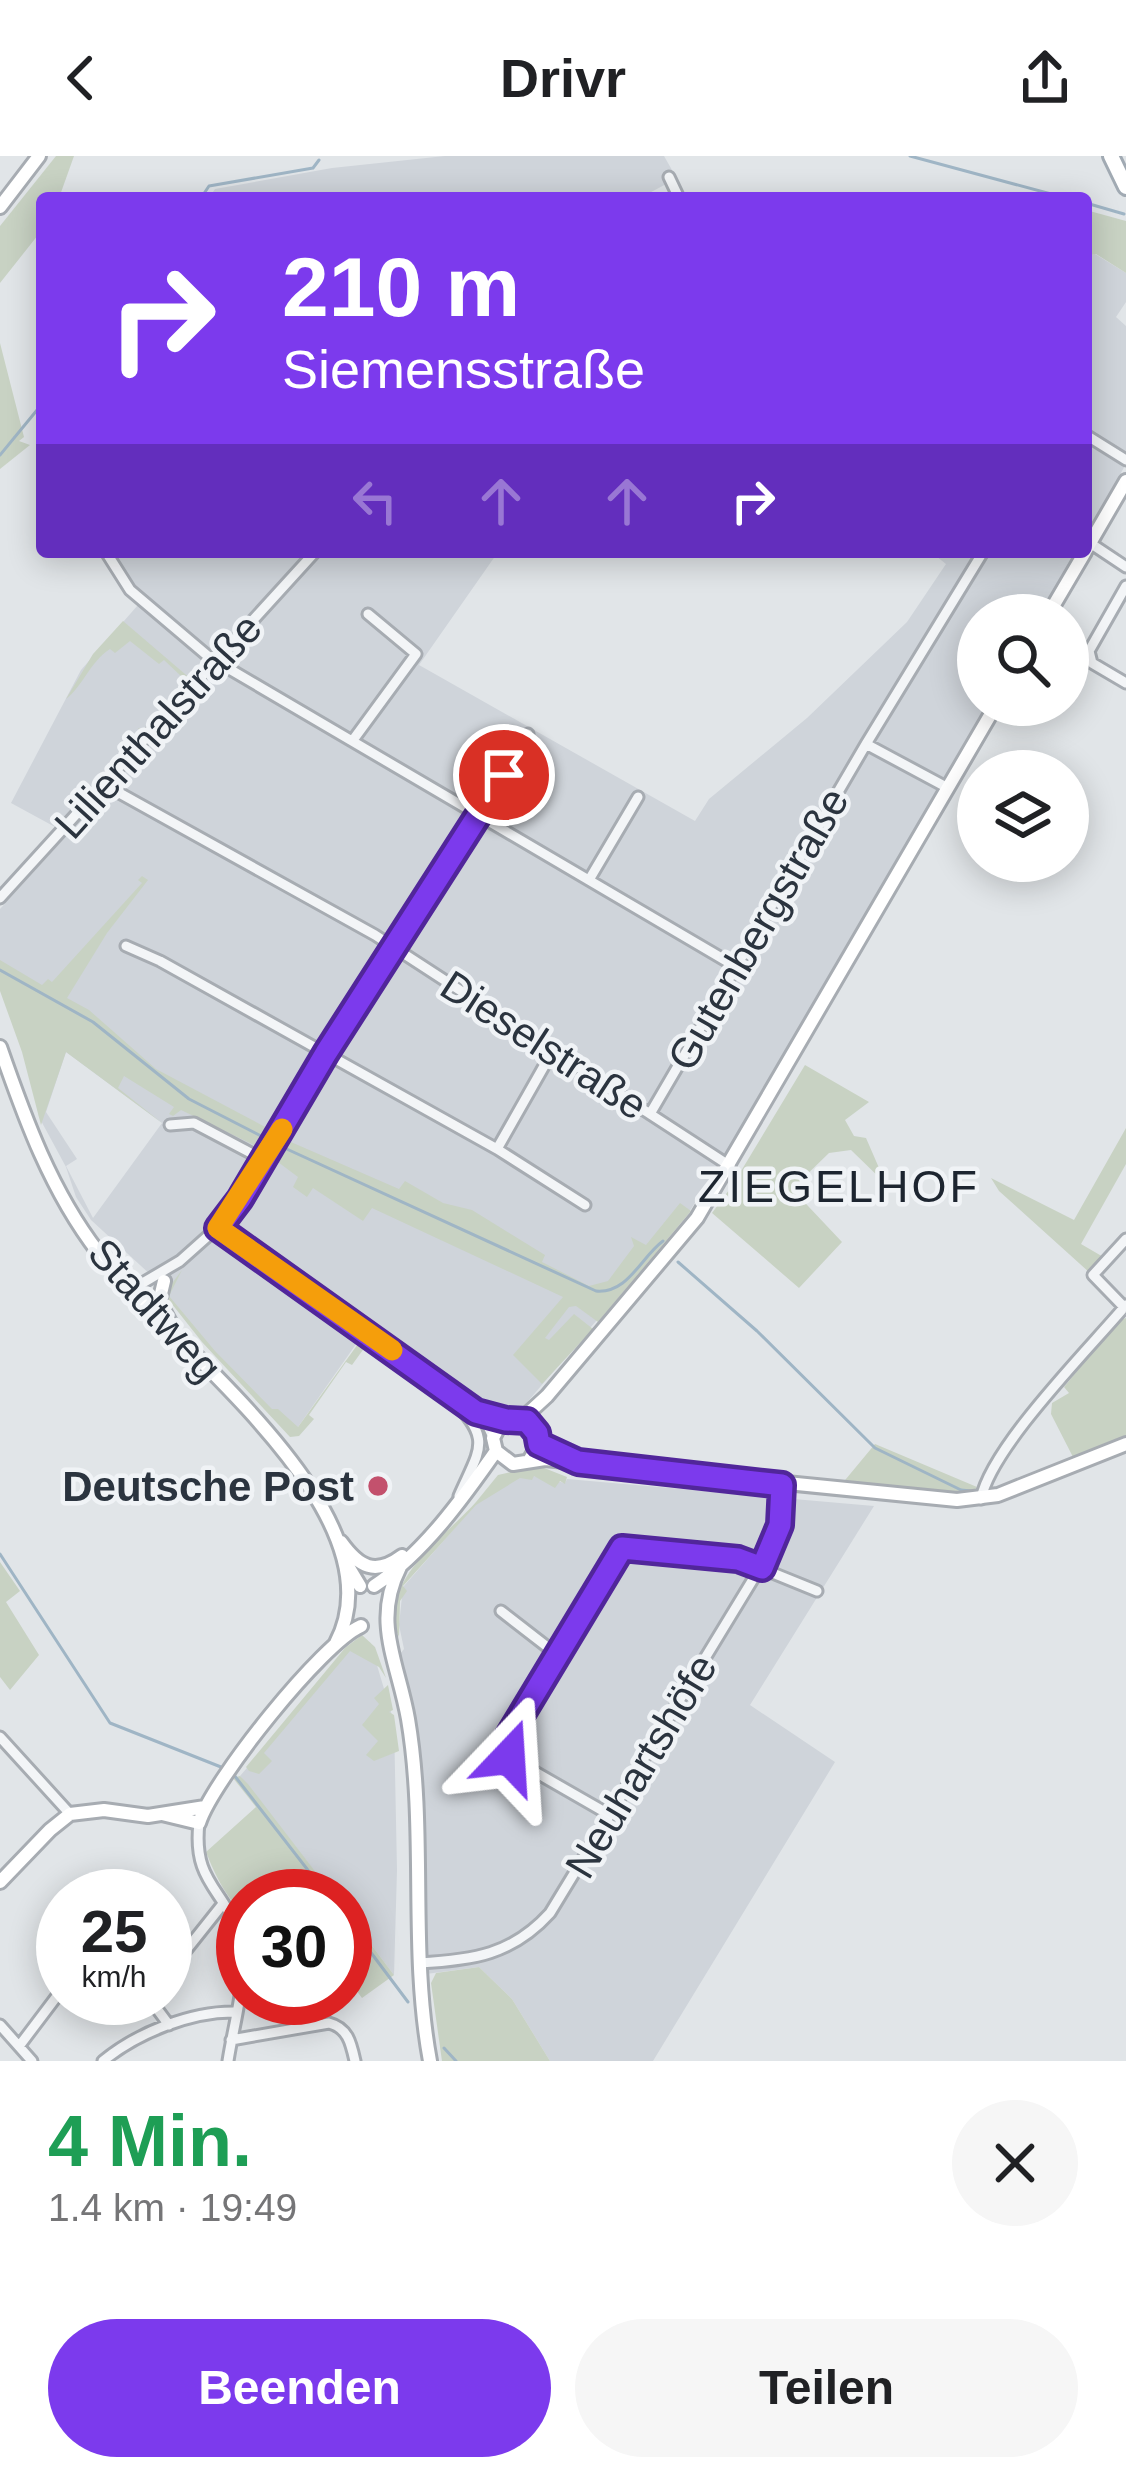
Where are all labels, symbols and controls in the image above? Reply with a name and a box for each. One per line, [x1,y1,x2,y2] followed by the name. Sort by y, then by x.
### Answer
[48,45,114,111] icon: back
[1012,45,1078,111] icon: share
[500,48,626,108] text: Drivr
[84,240,240,396] icon: right
[282,240,520,334] text: 210 m
[282,339,645,399] text: Siemensstraße
[342,468,408,534] icon: left
[468,468,534,534] icon: ahead
[594,468,660,534] icon: ahead
[720,468,786,534] icon: right
[957,594,1089,882] map controls
[957,594,1089,726] button: search
[45,604,271,848] street label: Lilienthalstraße
[453,724,555,826] pin
[471,742,537,808] icon: arrive
[957,750,1089,882] button: layers
[658,780,858,1078] street label: Gutenbergstraße
[432,961,656,1129] street label: Dieselstraße
[698,1161,980,1212] district label: ZIEGELHOF
[79,1229,231,1391] street label: Stadtweg
[62,1463,354,1510] place label: Deutsche Post
[365,1473,391,1499] marker: Deutsche Post
[556,1646,726,1886] street label: Neuhartshöfe
[446,1694,572,1820] position arrow
[216,1869,372,2025] speed limit sign: 30
[81,1898,147,1965] text: 25
[81,1960,147,1993] text: km/h
[952,2100,1078,2226] button: close
[48,2101,252,2181] text: 4 Min.
[48,2186,297,2229] text: 1.4 km · 19:49
[48,2319,551,2457] button: Beenden
[575,2319,1078,2457] button: Teilen

